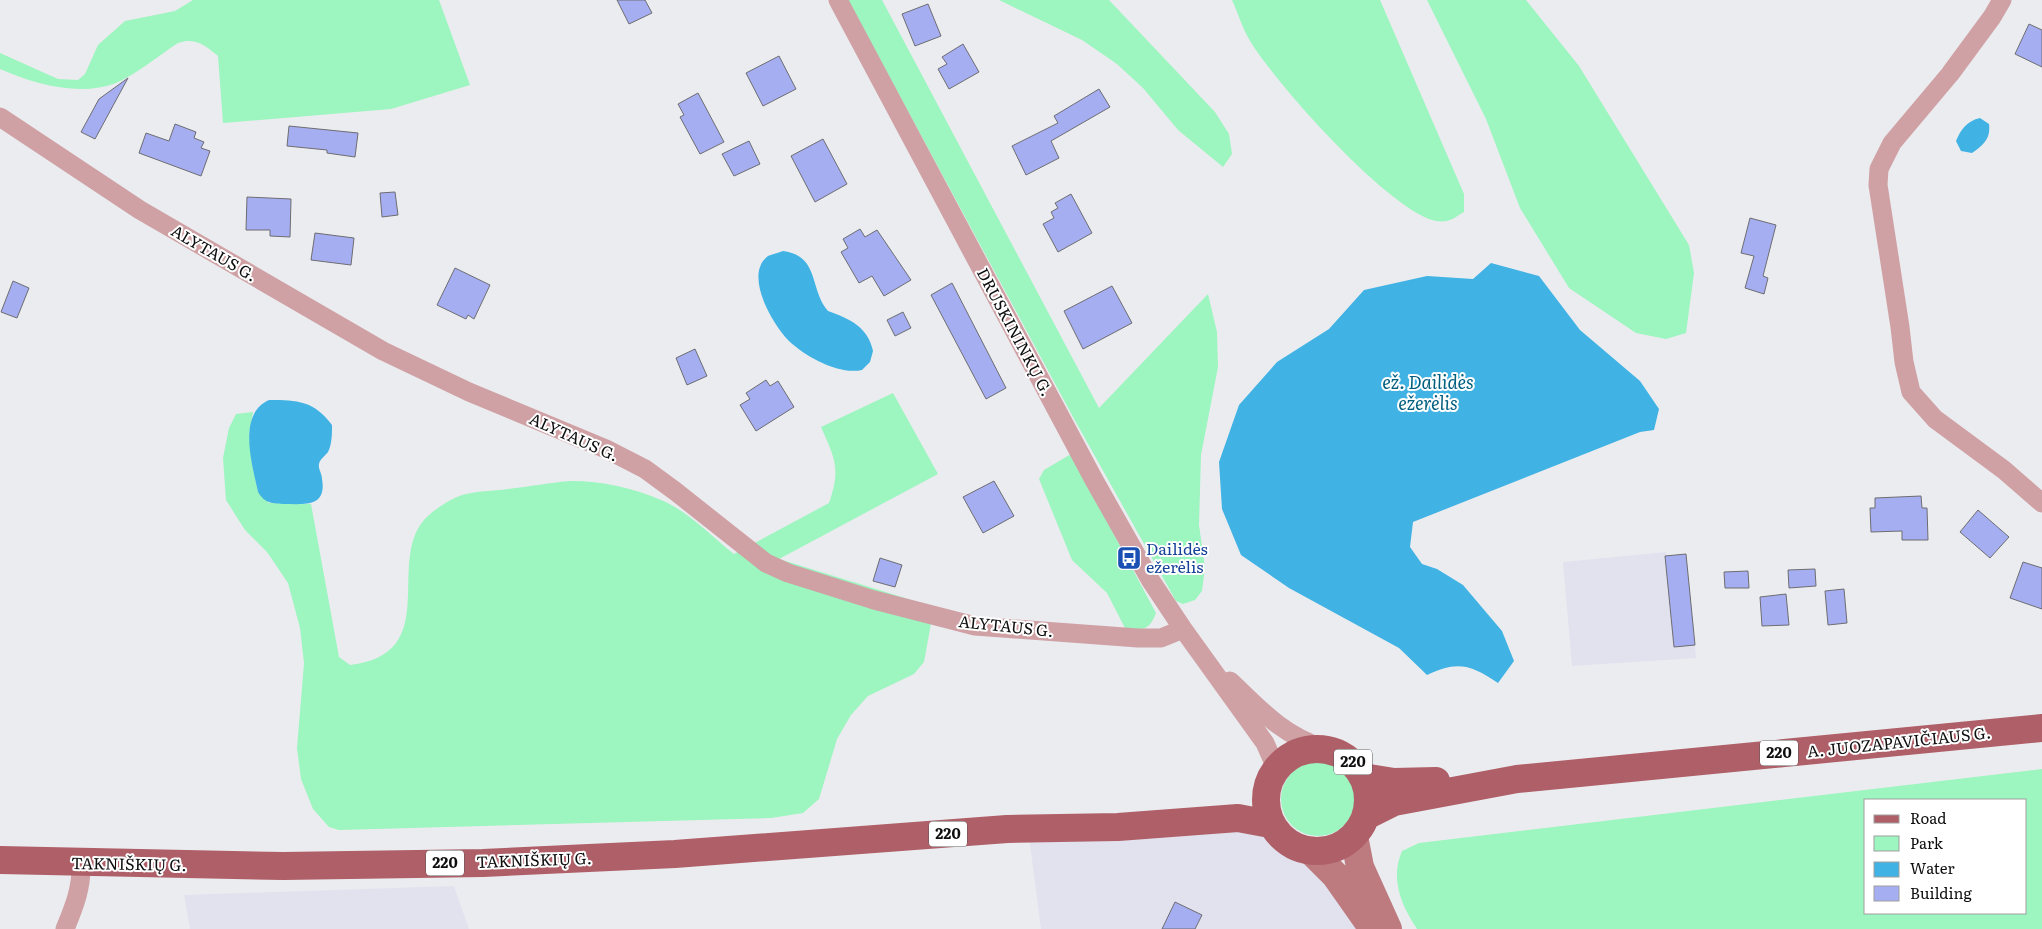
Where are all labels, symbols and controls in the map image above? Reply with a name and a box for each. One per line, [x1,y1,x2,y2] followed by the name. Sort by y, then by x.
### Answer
[167,218,262,286] street label: ALYTAUS G.
[972,263,1060,400] street label: DRUSKININKŲ G.
[1382,368,1474,416] water label: ež. Dailidės ežerėlis
[526,406,623,466] street label: ALYTAUS G.
[1146,536,1208,578] place label: Dailidės ežerėlis
[1116,545,1142,571] bus stop icon: Dailidės ežerėlis
[957,608,1055,642] street label: ALYTAUS G.
[1806,719,1992,763] street label: A. JUOZAPAVIČIAUS G.
[1760,740,1798,766] road number: 220
[1334,750,1372,774] road number: 220
[1864,799,2027,914] legend
[1910,806,1946,829] text: Road
[929,822,967,846] road number: 220
[1910,831,1944,854] text: Park
[476,845,592,873] street label: TAKNIŠKIŲ G.
[71,850,187,876] street label: TAKNIŠKIŲ G.
[426,850,464,876] road number: 220
[1910,856,1955,879] text: Water
[1910,881,1972,904] text: Building

